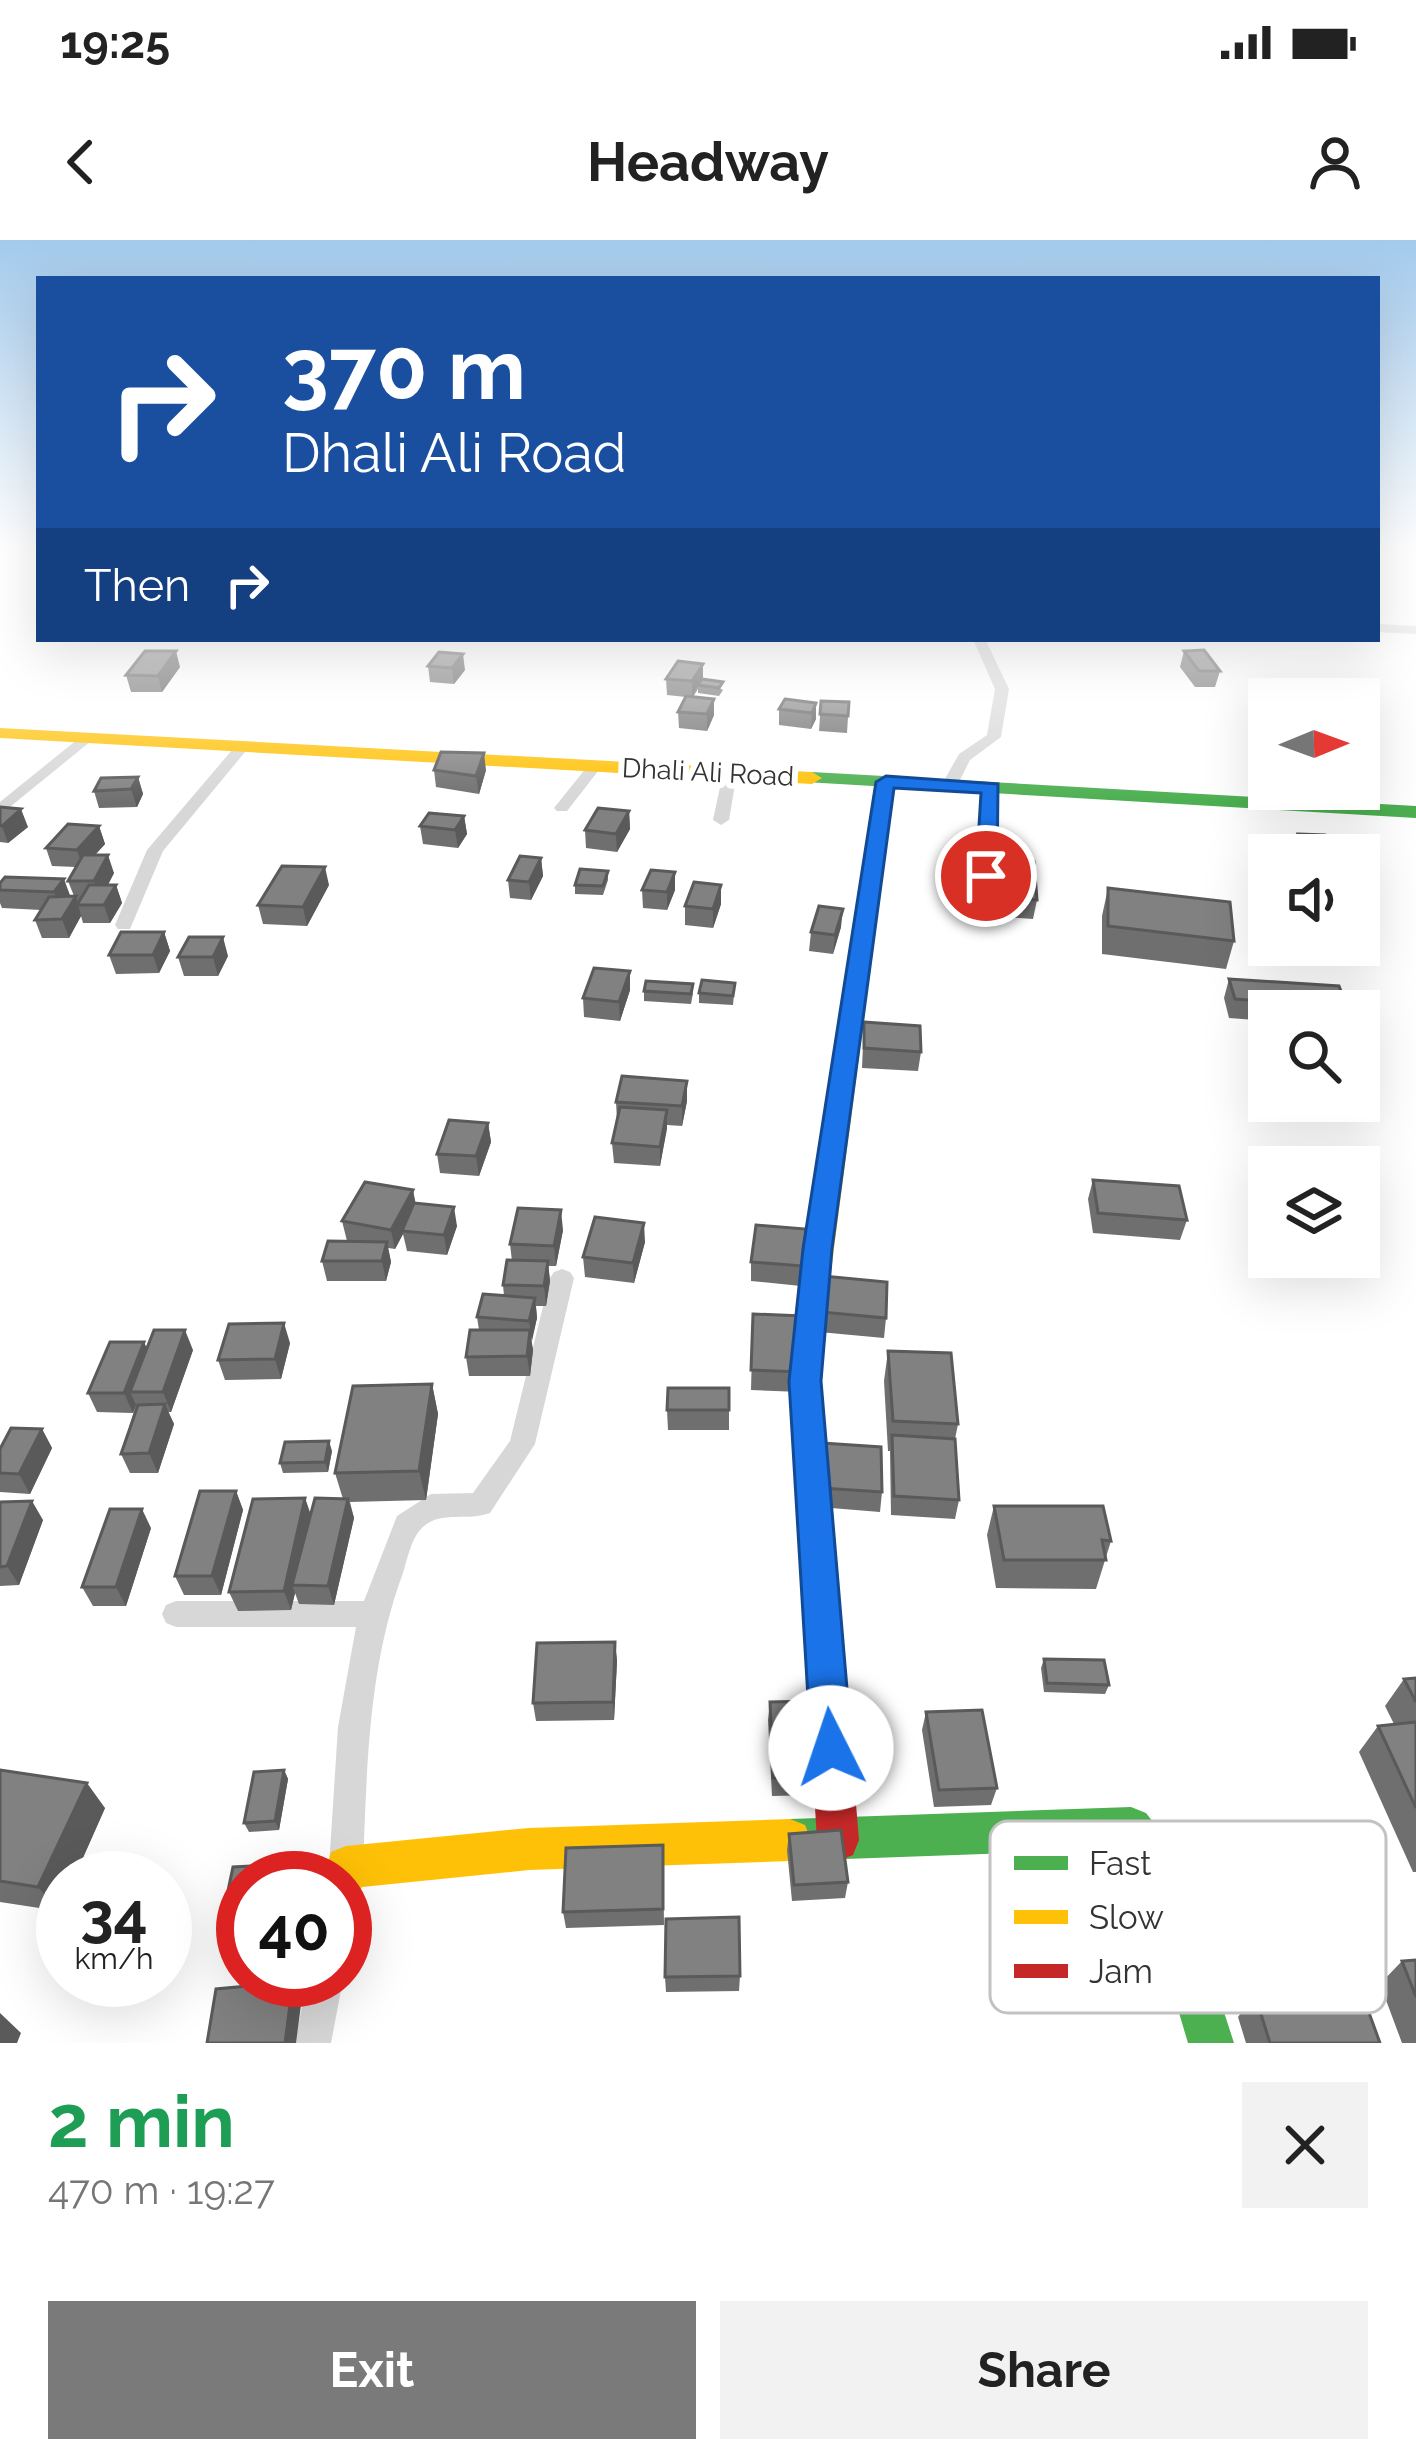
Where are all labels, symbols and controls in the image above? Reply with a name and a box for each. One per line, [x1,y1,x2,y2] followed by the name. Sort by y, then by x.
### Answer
[60,16,170,69] text: 19:25
[48,129,114,195] icon: back
[1302,129,1368,195] icon: person
[587,130,829,194] text: Headway
[282,320,526,419] text: 370 m
[84,324,240,480] icon: right
[282,421,626,485] text: Dhali Ali Road
[214,552,280,618] icon: right
[84,559,190,612] text: Then
[1248,678,1380,810] north arrow
[1248,678,1380,1278] map controls
[621,752,795,792] street label: Dhali Ali Road
[935,825,1037,927] pin
[1248,834,1380,966] button: sound
[953,843,1019,909] icon: arrive
[1248,990,1380,1122] button: search
[1248,1146,1380,1278] button: layers
[768,1685,894,1811] position arrow
[990,1821,1386,2013] legend
[1089,1844,1151,1883] text: Fast
[216,1851,372,2007] speed limit sign: 40
[80,1879,148,1949] text: 34
[1089,1898,1164,1937] text: Slow
[74,1941,154,1976] text: km/h
[1089,1952,1153,1991] text: Jam
[48,2079,235,2164] text: 2 min
[1242,2082,1368,2208] button: close
[48,2167,275,2213] text: 470 m · 19:27
[48,2301,696,2439] button: Exit
[720,2301,1368,2439] button: Share

